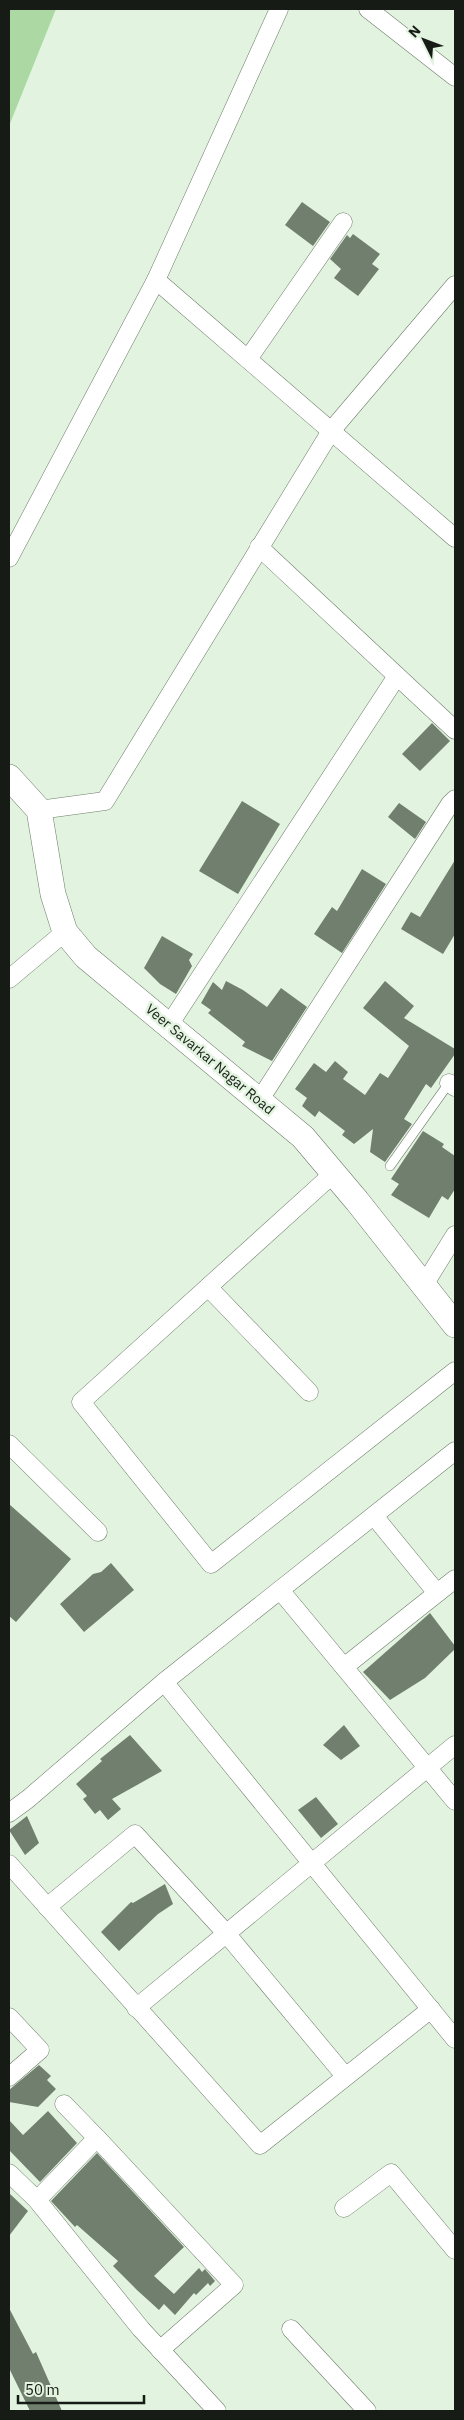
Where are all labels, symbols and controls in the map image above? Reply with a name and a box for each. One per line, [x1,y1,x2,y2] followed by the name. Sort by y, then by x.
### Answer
[399,15,449,65] north arrow
[404,22,424,41] text: N
[142,1000,278,1118] street label: Veer Savarkar Nagar Road
[18,2372,144,2404] scale bar
[25,2380,60,2399] text: 50 m

